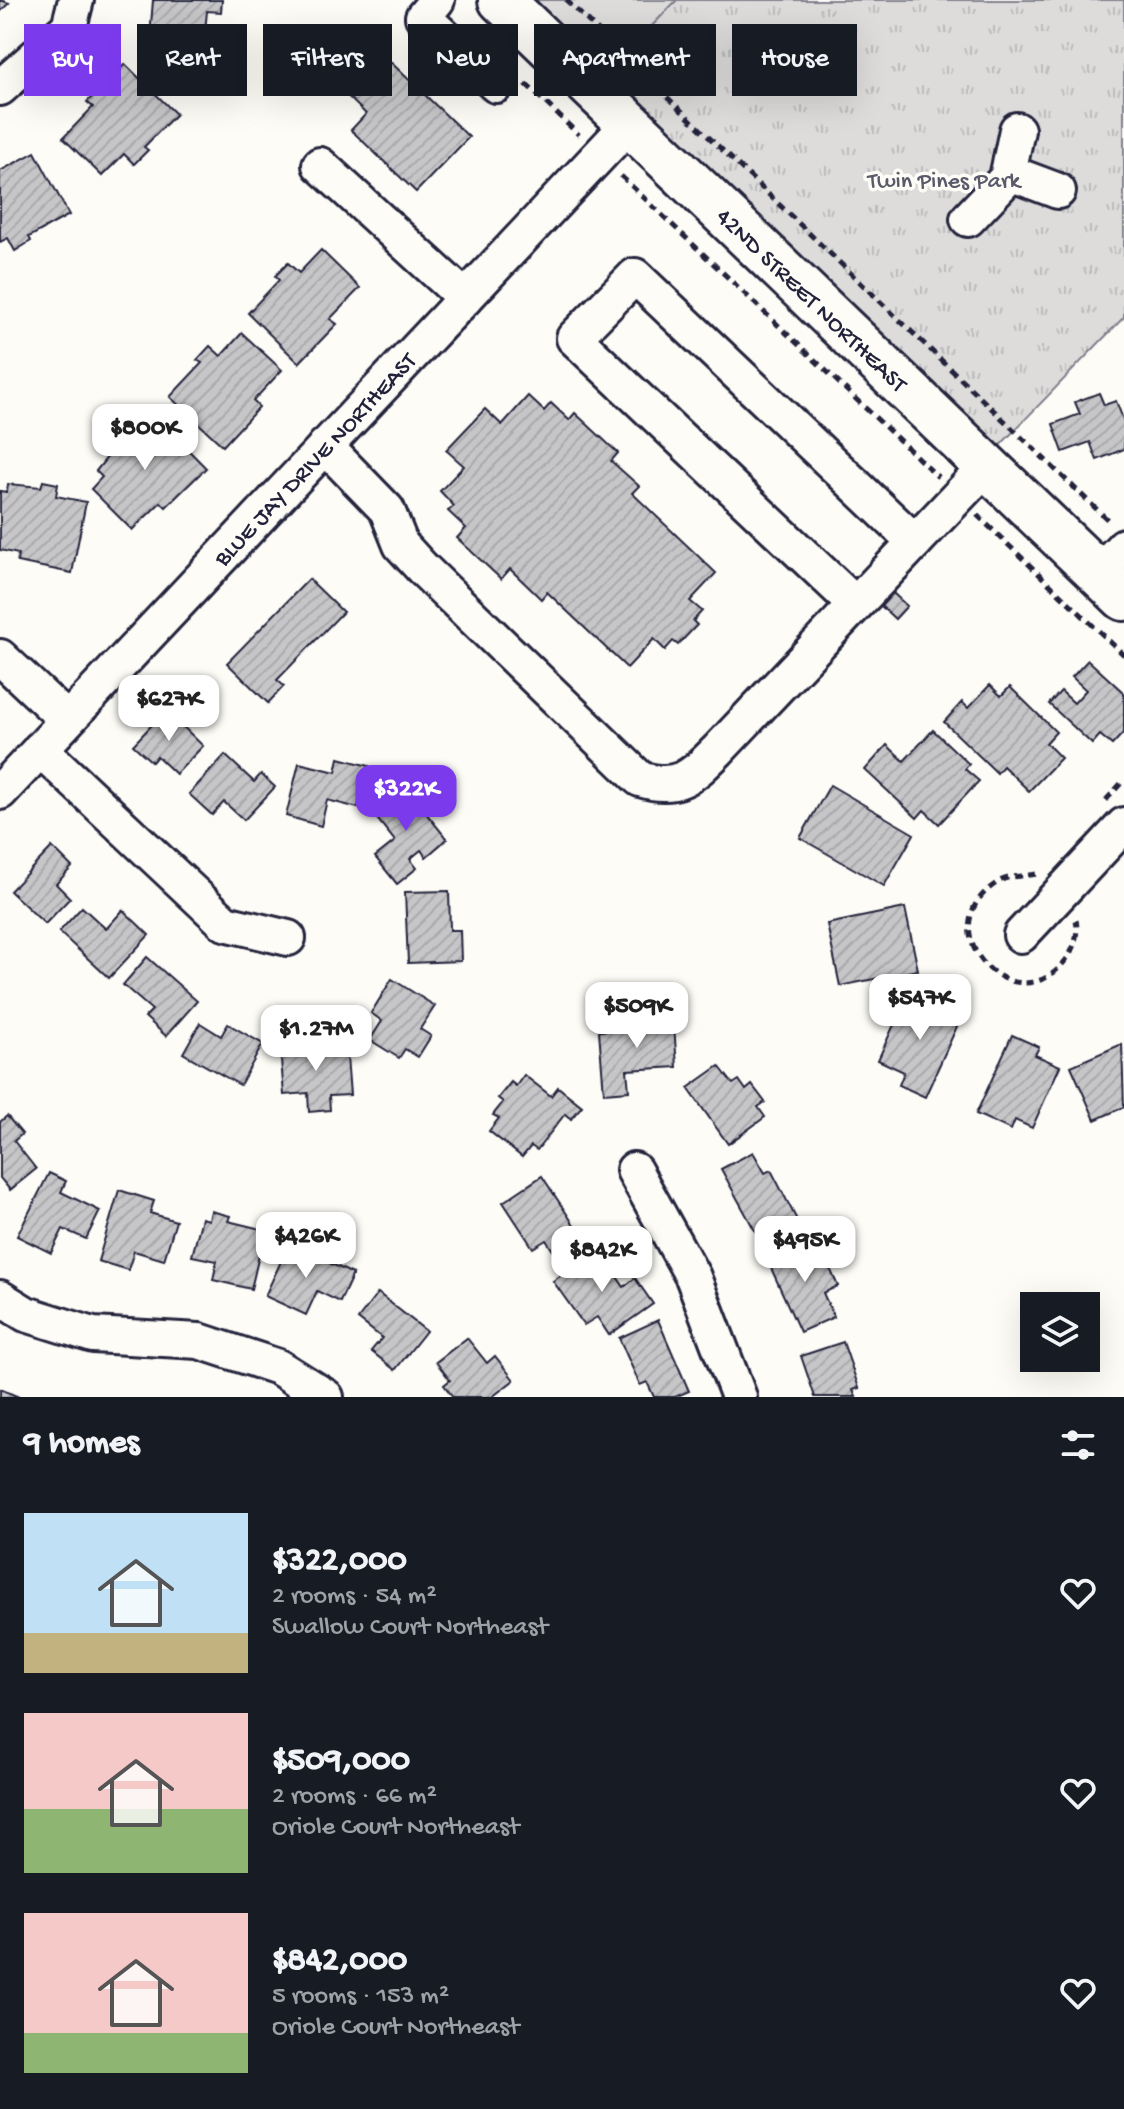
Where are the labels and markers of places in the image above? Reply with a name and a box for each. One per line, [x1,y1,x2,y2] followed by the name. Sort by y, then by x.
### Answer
[89,404,201,472] pin: $800K
[113,675,225,743] pin: $627K
[350,765,462,833] pin: $322K
[864,974,976,1042] pin: $547K
[581,982,693,1050] pin: $509K
[251,1005,381,1073] pin: $1.27M
[250,1212,362,1280] pin: $426K
[749,1216,861,1284] pin: $495K
[546,1226,658,1294] pin: $842K

